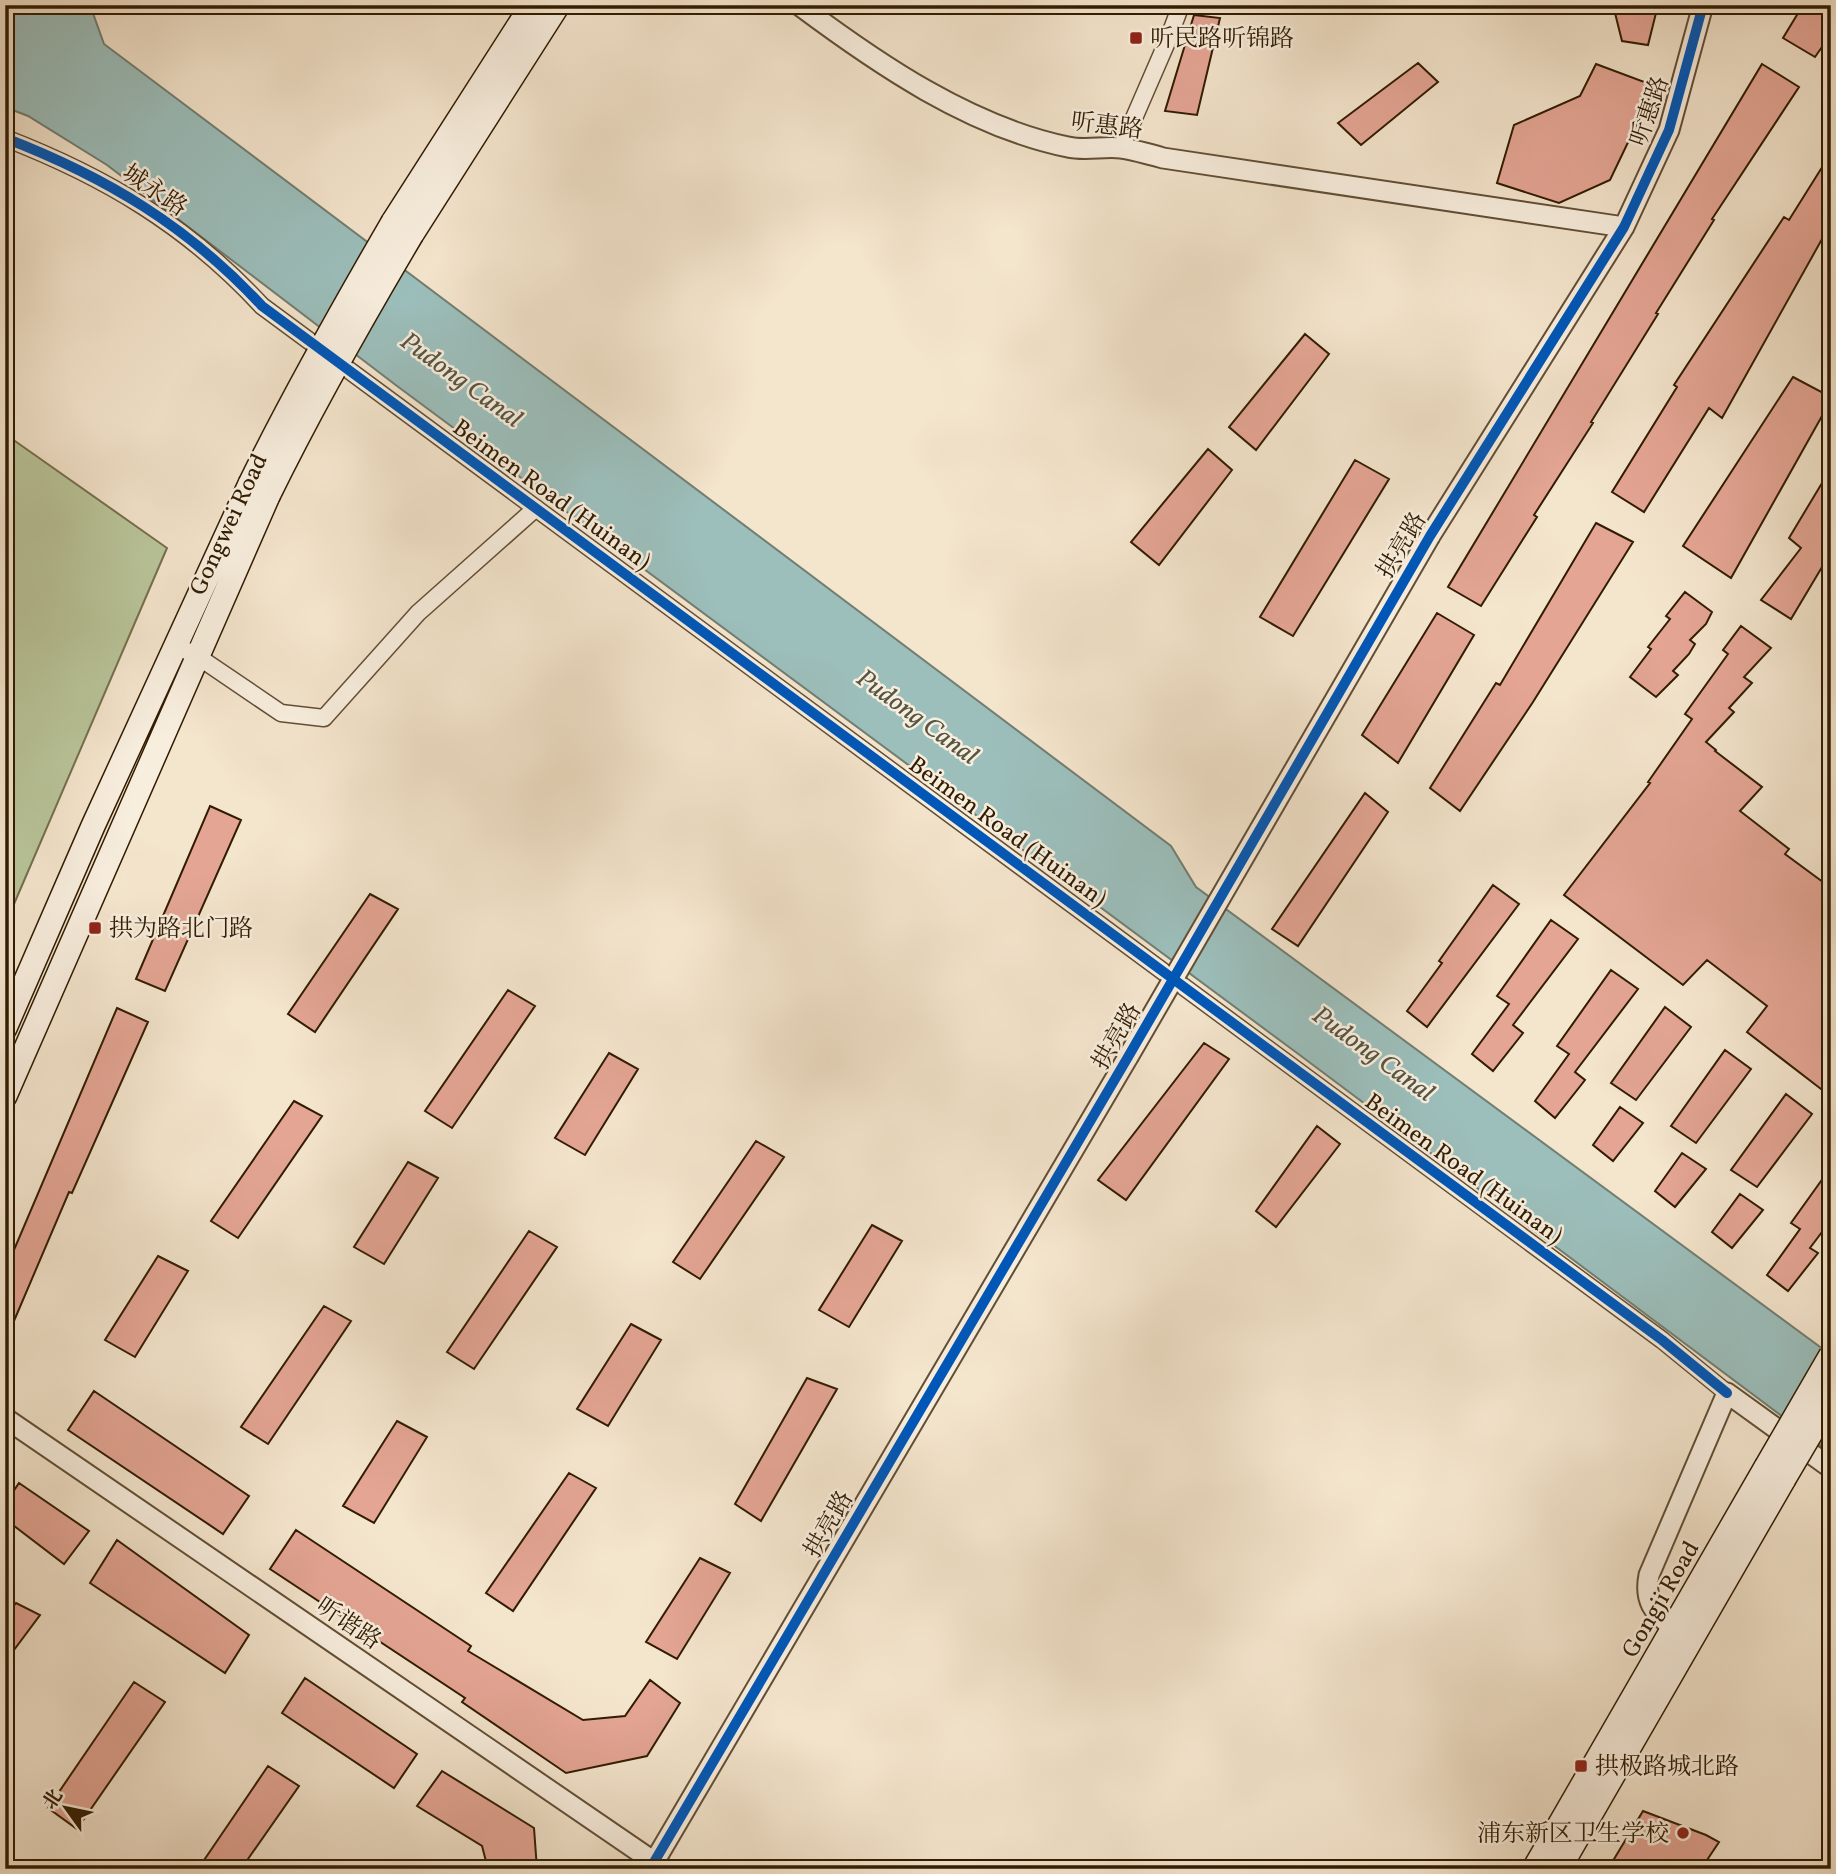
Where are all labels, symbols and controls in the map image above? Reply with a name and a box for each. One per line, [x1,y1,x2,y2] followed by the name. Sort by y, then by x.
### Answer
[1150,23,1294,57] place label: 听民路听锦路
[1128,30,1144,46] marker: 听民路听锦路
[1623,72,1679,151] street label: 听惠路
[1069,106,1145,148] street label: 听惠路
[115,157,193,226] street label: 城永路
[392,324,530,438] water label: Pudong Canal
[445,412,657,579] street label: Beimen Road (Huinan)
[182,448,278,601] street label: Gongwei Road
[1370,506,1436,586] street label: 拱亮路
[848,661,986,775] water label: Pudong Canal
[901,749,1113,916] street label: Beimen Road (Huinan)
[109,913,253,947] place label: 拱为路北门路
[87,920,103,936] marker: 拱为路北门路
[1085,997,1150,1077] street label: 拱亮路
[1304,998,1442,1112] water label: Pudong Canal
[1357,1086,1569,1253] street label: Beimen Road (Huinan)
[797,1485,862,1565] street label: 拱亮路
[1615,1535,1709,1665] street label: Gongji Road
[309,1590,387,1659] street label: 听谐路
[1595,1751,1739,1785] place label: 拱极路城北路
[1573,1758,1589,1774] marker: 拱极路城北路
[32,1772,102,1842] north arrow
[37,1785,70,1815] text: 北
[1477,1818,1669,1852] place label: 浦东新区卫生学校
[1675,1825,1691,1841] marker: 浦东新区卫生学校

